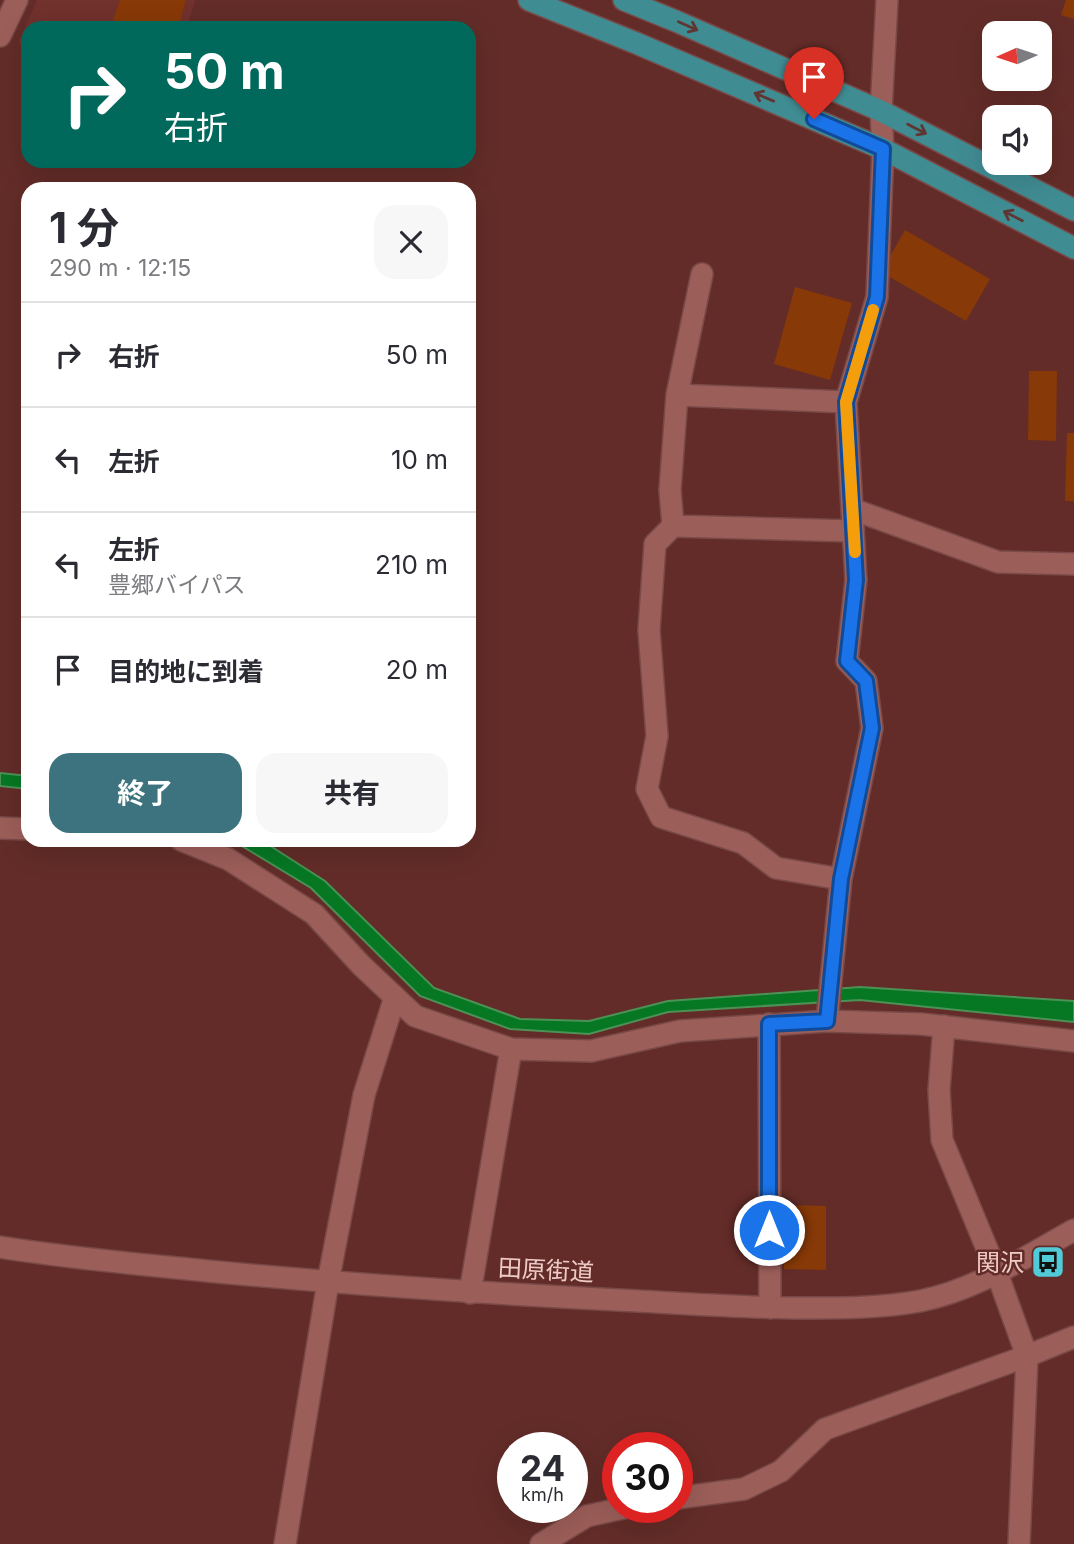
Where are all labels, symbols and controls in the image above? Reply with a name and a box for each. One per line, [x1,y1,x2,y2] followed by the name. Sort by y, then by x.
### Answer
[676,20,698,33] one-way arrow
[982,21,1052,91] north arrow
[982,21,1052,175] map controls
[164,42,285,101] text: 50 m
[784,47,844,119] pin
[49,49,140,140] icon: right
[795,58,833,96] icon: arrive
[754,90,775,103] one-way arrow
[982,105,1052,175] button: sound
[164,108,228,147] text: 右折
[906,123,927,137] one-way arrow
[49,202,119,253] text: 1 分
[374,205,448,279] button: close
[1004,209,1024,223] one-way arrow
[49,254,191,282] text: 290 m · 12:15
[49,336,87,374] icon: right
[386,339,448,370] text: 50 m
[108,341,160,372] text: 右折
[49,441,87,479] icon: left
[391,444,448,475] text: 10 m
[108,446,160,477] text: 左折
[108,534,160,565] text: 左折
[49,546,87,584] icon: left
[375,549,448,580] text: 210 m
[108,571,246,599] text: 豊郷バイパス
[49,651,87,689] icon: arrive
[386,654,448,685] text: 20 m
[108,656,264,687] text: 目的地に到着
[49,753,242,833] button: 終了
[256,753,448,833] button: 共有
[732,1193,806,1267] position arrow
[1029,1243,1067,1281] bus stop icon: 関沢
[976,1248,1024,1277] place label: 関沢
[497,1253,595,1287] street label: 田原街道
[602,1432,693,1523] speed limit sign: 30
[520,1447,565,1489] text: 24
[521,1484,564,1505] text: km/h

